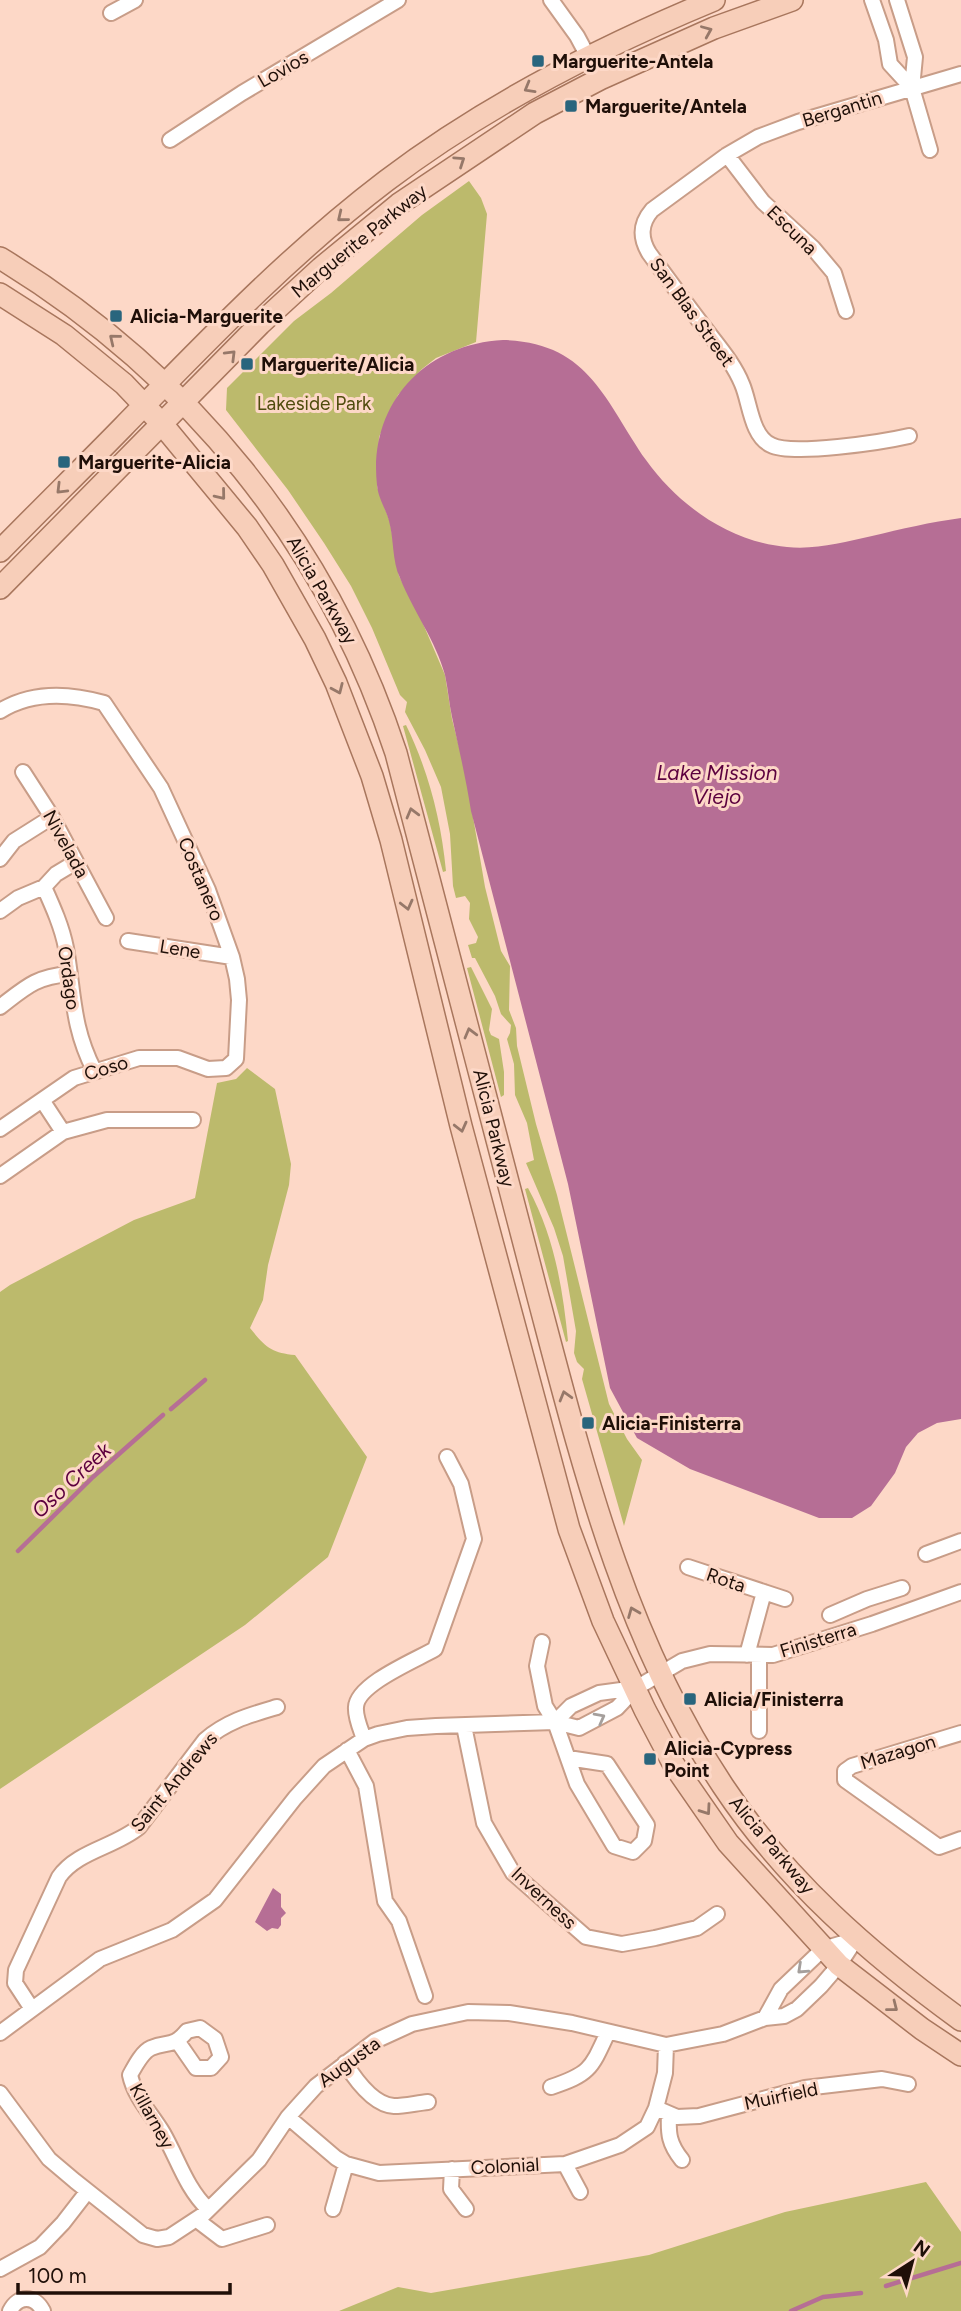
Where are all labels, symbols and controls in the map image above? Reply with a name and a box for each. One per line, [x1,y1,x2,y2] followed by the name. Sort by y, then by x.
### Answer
[700,25,712,39] one-way arrow
[254,45,313,93] street label: Lovios
[552,50,713,73] place label: Marguerite-Antela
[530,53,546,69] marker: Marguerite-Antela
[523,80,536,93] one-way arrow
[799,86,885,132] street label: Bergantin
[585,95,747,118] place label: Marguerite/Antela
[563,98,579,114] marker: Marguerite/Antela
[453,156,466,169] one-way arrow
[287,179,431,303] street label: Marguerite Parkway
[762,200,822,260] street label: Escuna
[337,209,350,221] one-way arrow
[645,253,739,371] street label: San Blas Street
[130,305,283,328] place label: Alicia-Marguerite
[108,308,124,324] marker: Alicia-Marguerite
[109,334,121,347] one-way arrow
[222,350,235,363] one-way arrow
[261,353,414,376] place label: Marguerite/Alicia
[239,356,255,372] marker: Marguerite/Alicia
[257,392,372,415] park label: Lakeside Park
[78,451,231,474] place label: Marguerite-Alicia
[56,454,72,470] marker: Marguerite-Alicia
[57,481,70,494] one-way arrow
[213,487,226,499] one-way arrow
[282,532,362,648] street label: Alicia Parkway
[330,682,344,694] one-way arrow
[656,760,778,809] water label: Lake Mission Viejo
[38,806,94,882] street label: Nivelada
[406,807,420,819] one-way arrow
[173,834,229,924] street label: Costanero
[399,899,414,911] one-way arrow
[158,934,202,964] street label: Lene
[53,945,85,1011] street label: Ordago
[463,1027,478,1039] one-way arrow
[81,1050,131,1086] street label: Coso
[468,1067,520,1189] street label: Alicia Parkway
[453,1120,467,1132] one-way arrow
[558,1390,573,1402] one-way arrow
[602,1412,741,1435] place label: Alicia-Finisterra
[580,1415,596,1431] marker: Alicia-Finisterra
[26,1437,116,1523] water label: Oso Creek
[703,1563,749,1597] street label: Rota
[627,1607,641,1619] one-way arrow
[777,1618,859,1662] street label: Finisterra
[704,1688,844,1711] place label: Alicia/Finisterra
[682,1691,698,1707] marker: Alicia/Finisterra
[592,1713,605,1726] one-way arrow
[126,1727,222,1837] street label: Saint Andrews
[858,1730,938,1774] street label: Mazagon
[664,1737,792,1782] place label: Alicia-Cypress Point
[642,1751,658,1767] marker: Alicia-Cypress Point
[724,1791,820,1899] street label: Alicia Parkway
[698,1802,710,1815] one-way arrow
[507,1862,581,1934] street label: Inverness
[797,1960,810,1973] one-way arrow
[885,1999,898,2012] one-way arrow
[314,2032,384,2092] street label: Augusta
[742,2077,820,2115] street label: Muirfield
[125,2079,179,2153] street label: Killarney
[470,2153,540,2179] street label: Colonial
[877,2227,947,2297] north arrow
[909,2235,934,2262] text: N
[18,2252,229,2296] scale bar
[28,2263,87,2288] text: 100 m

